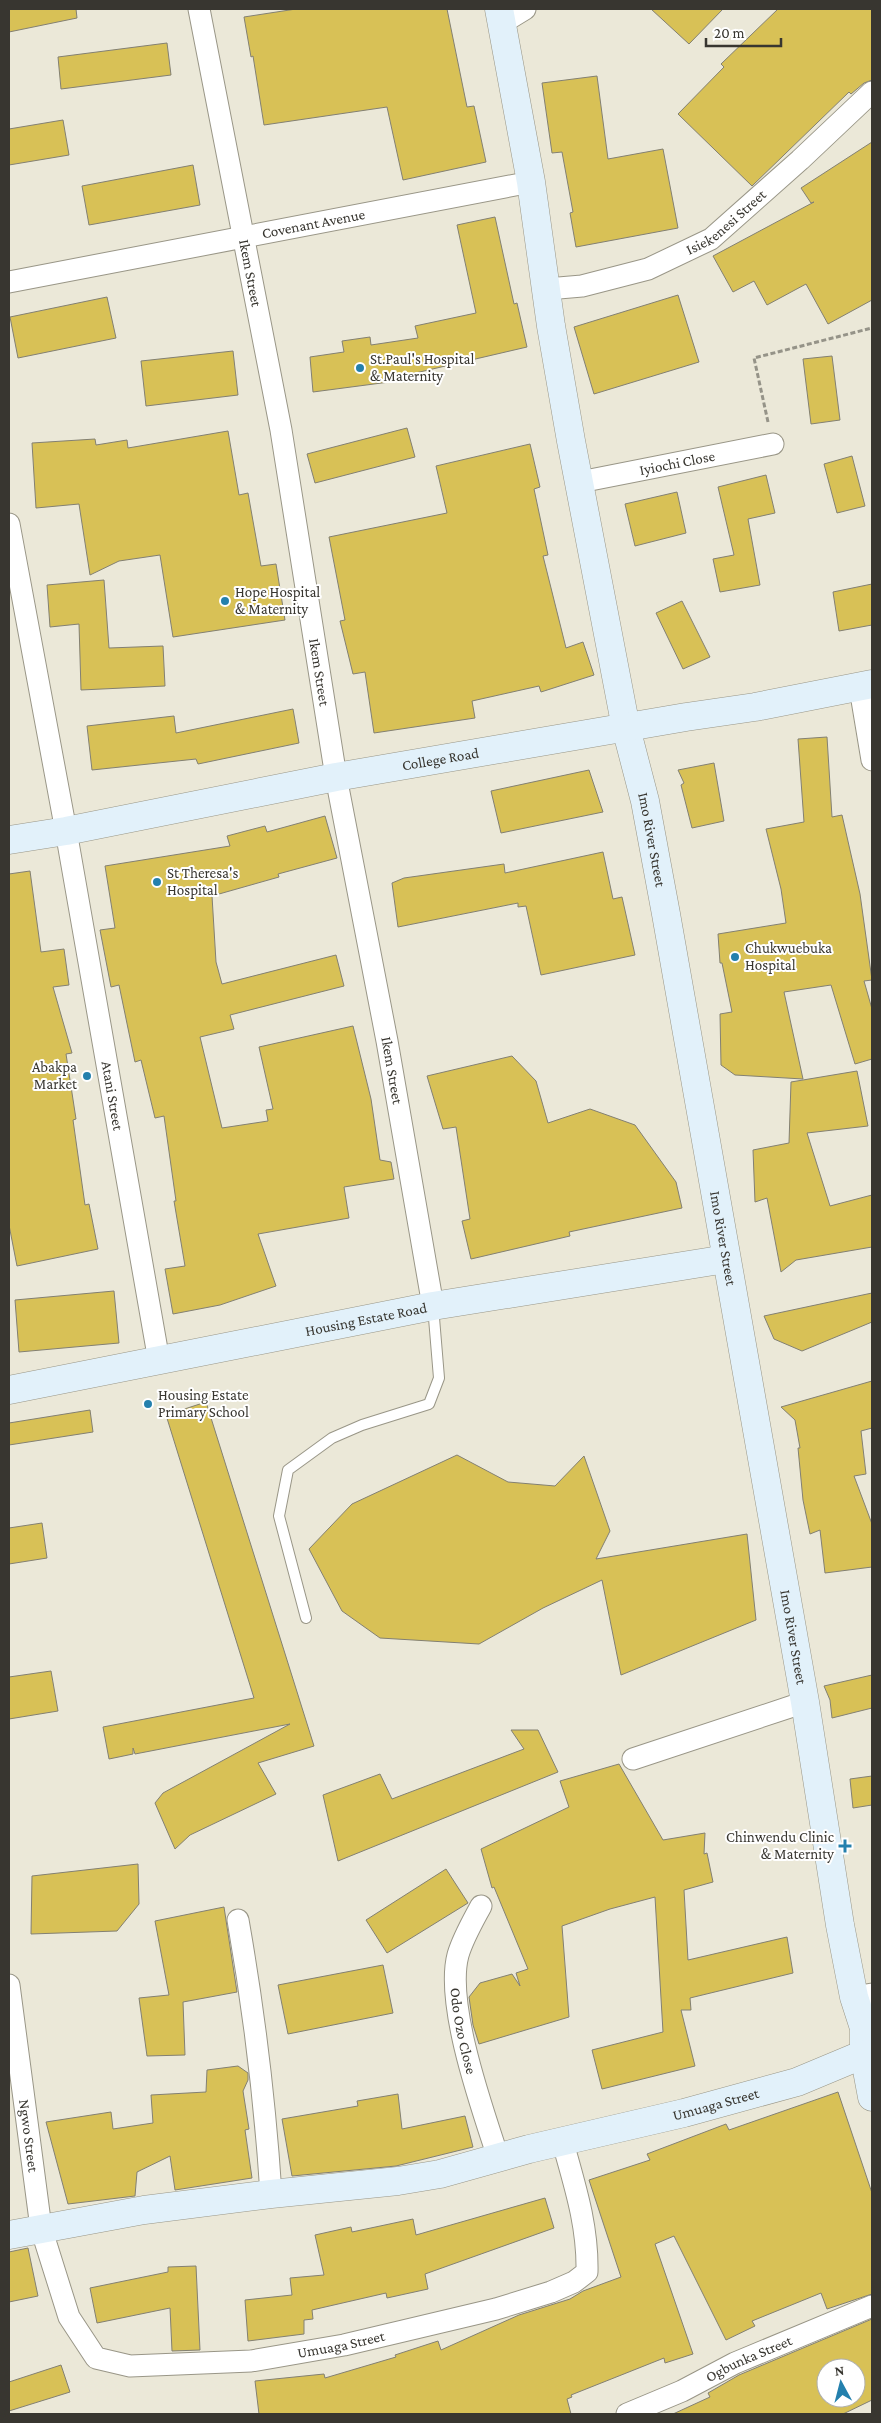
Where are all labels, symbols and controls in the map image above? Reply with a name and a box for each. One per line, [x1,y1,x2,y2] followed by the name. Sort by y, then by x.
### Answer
[706,15,781,47] scale bar
[714,25,745,41] text: 20 m
[684,186,770,258] street label: Isiekenesi Street
[261,206,367,241] street label: Covenant Avenue
[236,238,265,309] street label: Ikem Street
[370,351,474,385] place label: St.Paul's Hospital & Maternity
[354,362,366,374] marker: St.Paul's Hospital & Maternity
[638,448,717,478] street label: Iyiochi Close
[235,584,320,618] place label: Hope Hospital & Maternity
[219,595,231,607] marker: Hope Hospital & Maternity
[306,637,333,708] street label: Ikem Street
[401,745,480,774] street label: College Road
[635,791,669,889] street label: Imo River Street
[167,865,238,899] place label: St Theresa's Hospital
[151,876,163,888] marker: St Theresa's Hospital
[745,940,832,974] place label: Chukwuebuka Hospital
[729,951,741,963] marker: Chukwuebuka Hospital
[378,1035,406,1106] street label: Ikem Street
[32,1059,78,1092] place label: Abakpa Market
[98,1060,127,1133] street label: Atani Street
[81,1070,93,1082] marker: Abakpa Market
[707,1190,740,1288] street label: Imo River Street
[304,1299,428,1339] street label: Housing Estate Road
[158,1387,249,1421] place label: Housing Estate Primary School
[142,1398,154,1410] marker: Housing Estate Primary School
[777,1589,810,1687] street label: Imo River Street
[726,1829,835,1863] place label: Chinwendu Clinic & Maternity
[838,1839,852,1853] marker: Chinwendu Clinic & Maternity
[447,1987,480,2076] street label: Odo Ozo Close
[671,2085,762,2123] street label: Umuaga Street
[16,2098,42,2174] street label: Ngwo Street
[296,2327,387,2361] street label: Umuaga Street
[703,2332,795,2385] street label: Ogbunka Street
[816,2358,866,2408] north arrow
[834,2362,846,2379] text: N

